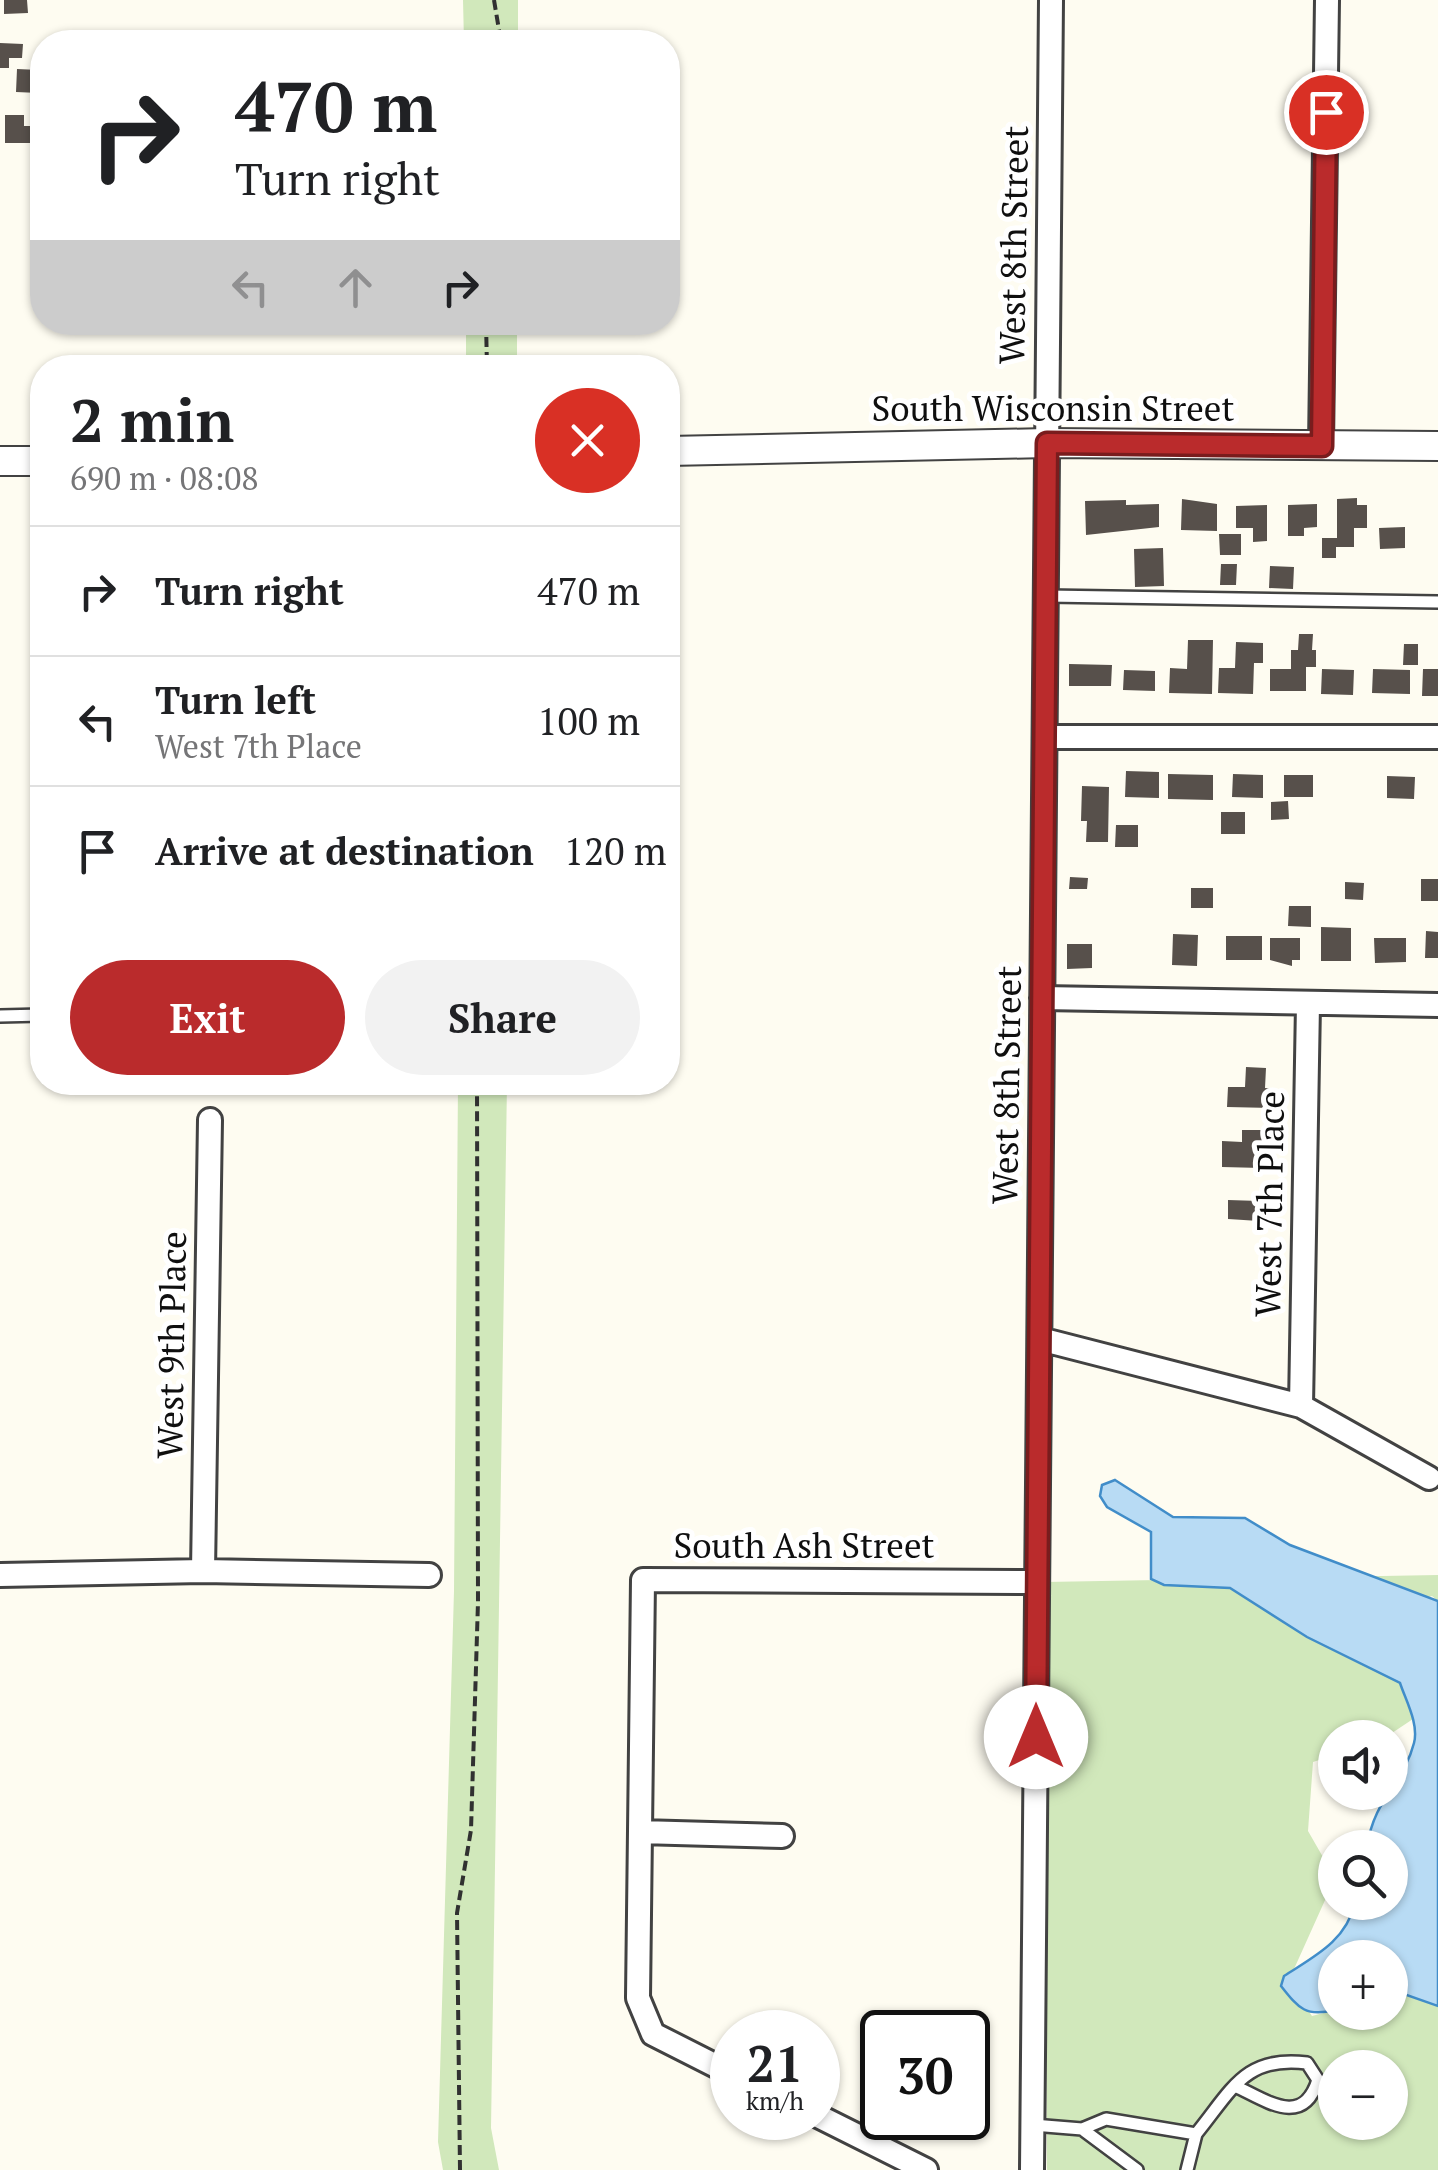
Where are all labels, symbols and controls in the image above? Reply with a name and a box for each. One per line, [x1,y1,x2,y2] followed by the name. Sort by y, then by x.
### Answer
[235,59,437,152] text: 470 m
[70,70,200,200] icon: right
[1284,70,1369,155] pin
[1299,85,1354,140] icon: arrive
[988,125,1038,365] street label: West 8th Street
[235,148,440,208] text: Turn right
[223,260,278,315] icon: left
[328,260,383,315] icon: ahead
[433,260,488,315] icon: right
[70,380,234,459] text: 2 min
[872,385,1234,431] street label: South Wisconsin Street
[535,388,640,493] button: close
[70,457,258,499] text: 690 m · 08:08
[70,564,125,619] icon: right
[155,566,344,616] text: Turn right
[537,566,640,616] text: 470 m
[155,675,316,725] text: Turn left
[70,694,125,749] icon: left
[537,696,640,746] text: 100 m
[155,725,362,767] text: West 7th Place
[70,824,125,879] icon: arrive
[155,826,534,876] text: Arrive at destination
[564,826,667,876] text: 120 m
[70,960,345,1075] button: Exit
[365,960,640,1075] button: Share
[981,965,1031,1205] street label: West 8th Street
[1244,1090,1294,1317] street label: West 7th Place
[146,1231,196,1459] street label: West 9th Place
[673,1522,935,1568] street label: South Ash Street
[984,1685,1088,1789] position arrow
[1318,1720,1408,2140] map controls
[1318,1720,1408,1810] button: sound
[1318,1830,1408,1920] button: search
[1318,1940,1408,2030] button: +
[860,2010,990,2140] speed limit sign: 30
[747,2030,803,2096] text: 21
[1318,2050,1408,2140] button: −
[746,2084,804,2117] text: km/h

